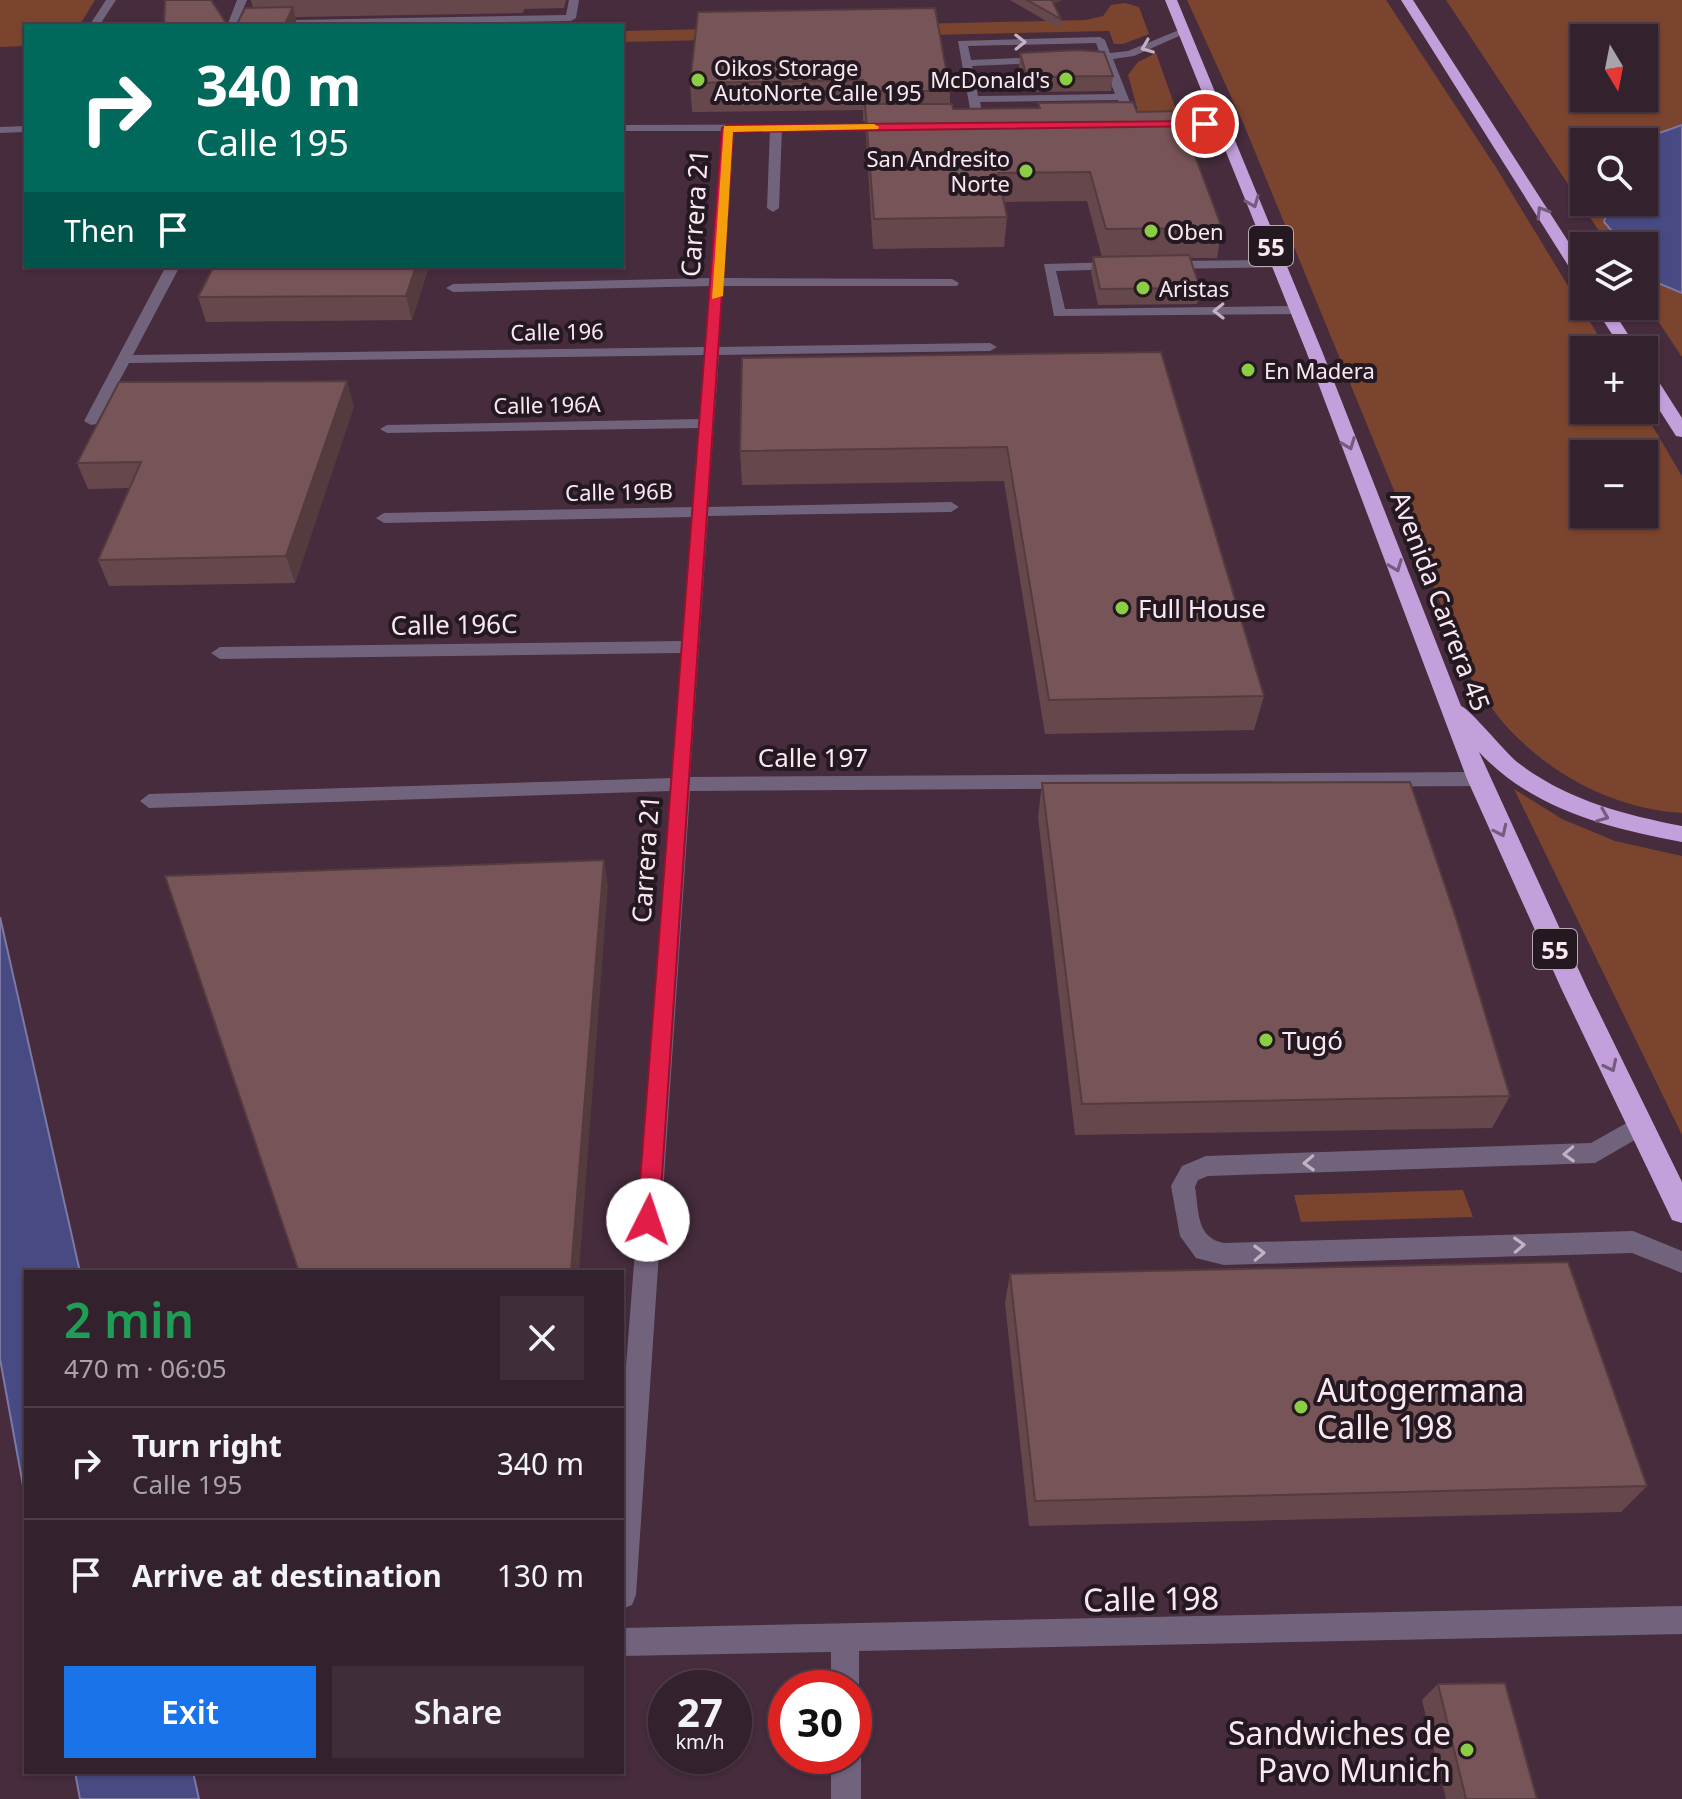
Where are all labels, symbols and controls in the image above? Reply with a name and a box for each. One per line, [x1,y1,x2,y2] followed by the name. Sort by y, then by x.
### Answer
[1570,24,1658,112] north arrow
[1570,24,1658,528] map controls
[1014,33,1027,51] one-way arrow
[1141,38,1155,54] one-way arrow
[196,46,361,122] text: 340 m
[714,52,922,107] place label: Oikos Storage AutoNorte Calle 195
[64,56,168,160] icon: right
[930,64,1050,94] place label: McDonald's
[1057,70,1075,88] marker: McDonald's
[689,71,707,89] marker: Oikos Storage AutoNorte Calle 195
[1171,90,1239,158] pin
[1183,102,1227,146] icon: arrive
[196,118,349,167] text: Calle 195
[1570,128,1658,216] button: search
[867,143,1010,198] place label: San Andresito Norte
[672,148,716,278] street label: Carrera 21
[1017,162,1035,180] marker: San Andresito Norte
[1244,194,1260,208] one-way arrow
[1537,206,1552,221] one-way arrow
[151,208,195,252] icon: arrive
[64,210,135,251] text: Then
[1167,216,1224,246] place label: Oben
[1142,222,1160,240] marker: Oben
[1249,226,1293,266] road number: 55
[1570,232,1658,320] button: layers
[1159,273,1229,303] place label: Aristas
[1134,279,1152,297] marker: Aristas
[1212,302,1225,320] one-way arrow
[510,315,604,347] street label: Calle 196
[1570,336,1658,424] button: +
[1264,355,1375,385] place label: En Madera
[1239,361,1257,379] marker: En Madera
[493,388,602,420] street label: Calle 196A
[1339,436,1356,450] one-way arrow
[1570,440,1658,528] button: −
[565,475,673,507] street label: Calle 196B
[1383,486,1499,716] street label: Avenida Carrera 45
[1386,558,1403,572] one-way arrow
[1138,590,1266,626] place label: Full House
[1113,599,1131,617] marker: Full House
[390,605,518,643] street label: Calle 196C
[758,739,868,775] street label: Calle 197
[623,794,667,924] street label: Carrera 21
[1595,806,1609,823] one-way arrow
[1491,822,1507,837] one-way arrow
[1533,929,1577,969] road number: 55
[1282,1022,1343,1058] place label: Tugó
[1257,1031,1275,1049] marker: Tugó
[1601,1058,1617,1073] one-way arrow
[1562,1145,1575,1162] one-way arrow
[1302,1154,1315,1171] one-way arrow
[606,1178,690,1262] position arrow
[1513,1237,1526,1254] one-way arrow
[1253,1244,1266,1261] one-way arrow
[64,1287,194,1352] text: 2 min
[500,1296,584,1380] button: close
[64,1350,227,1386] text: 470 m · 06:05
[1317,1368,1525,1448] place label: Autogermana Calle 198
[1292,1398,1310,1416] marker: Autogermana Calle 198
[132,1425,282,1466] text: Turn right
[64,1441,108,1485] icon: right
[497,1443,584,1484] text: 340 m
[132,1466,242,1502] text: Calle 195
[64,1553,108,1597] icon: arrive
[132,1555,442,1596] text: Arrive at destination
[497,1555,584,1596] text: 130 m
[1083,1575,1219,1621] street label: Calle 198
[64,1666,316,1758] button: Exit
[332,1666,584,1758] button: Share
[768,1670,872,1774] speed limit sign: 30
[677,1684,723,1739] text: 27
[1228,1711,1451,1791] place label: Sandwiches de Pavo Munich
[675,1728,725,1755] text: km/h
[1458,1741,1476,1759] marker: Sandwiches de Pavo Munich

